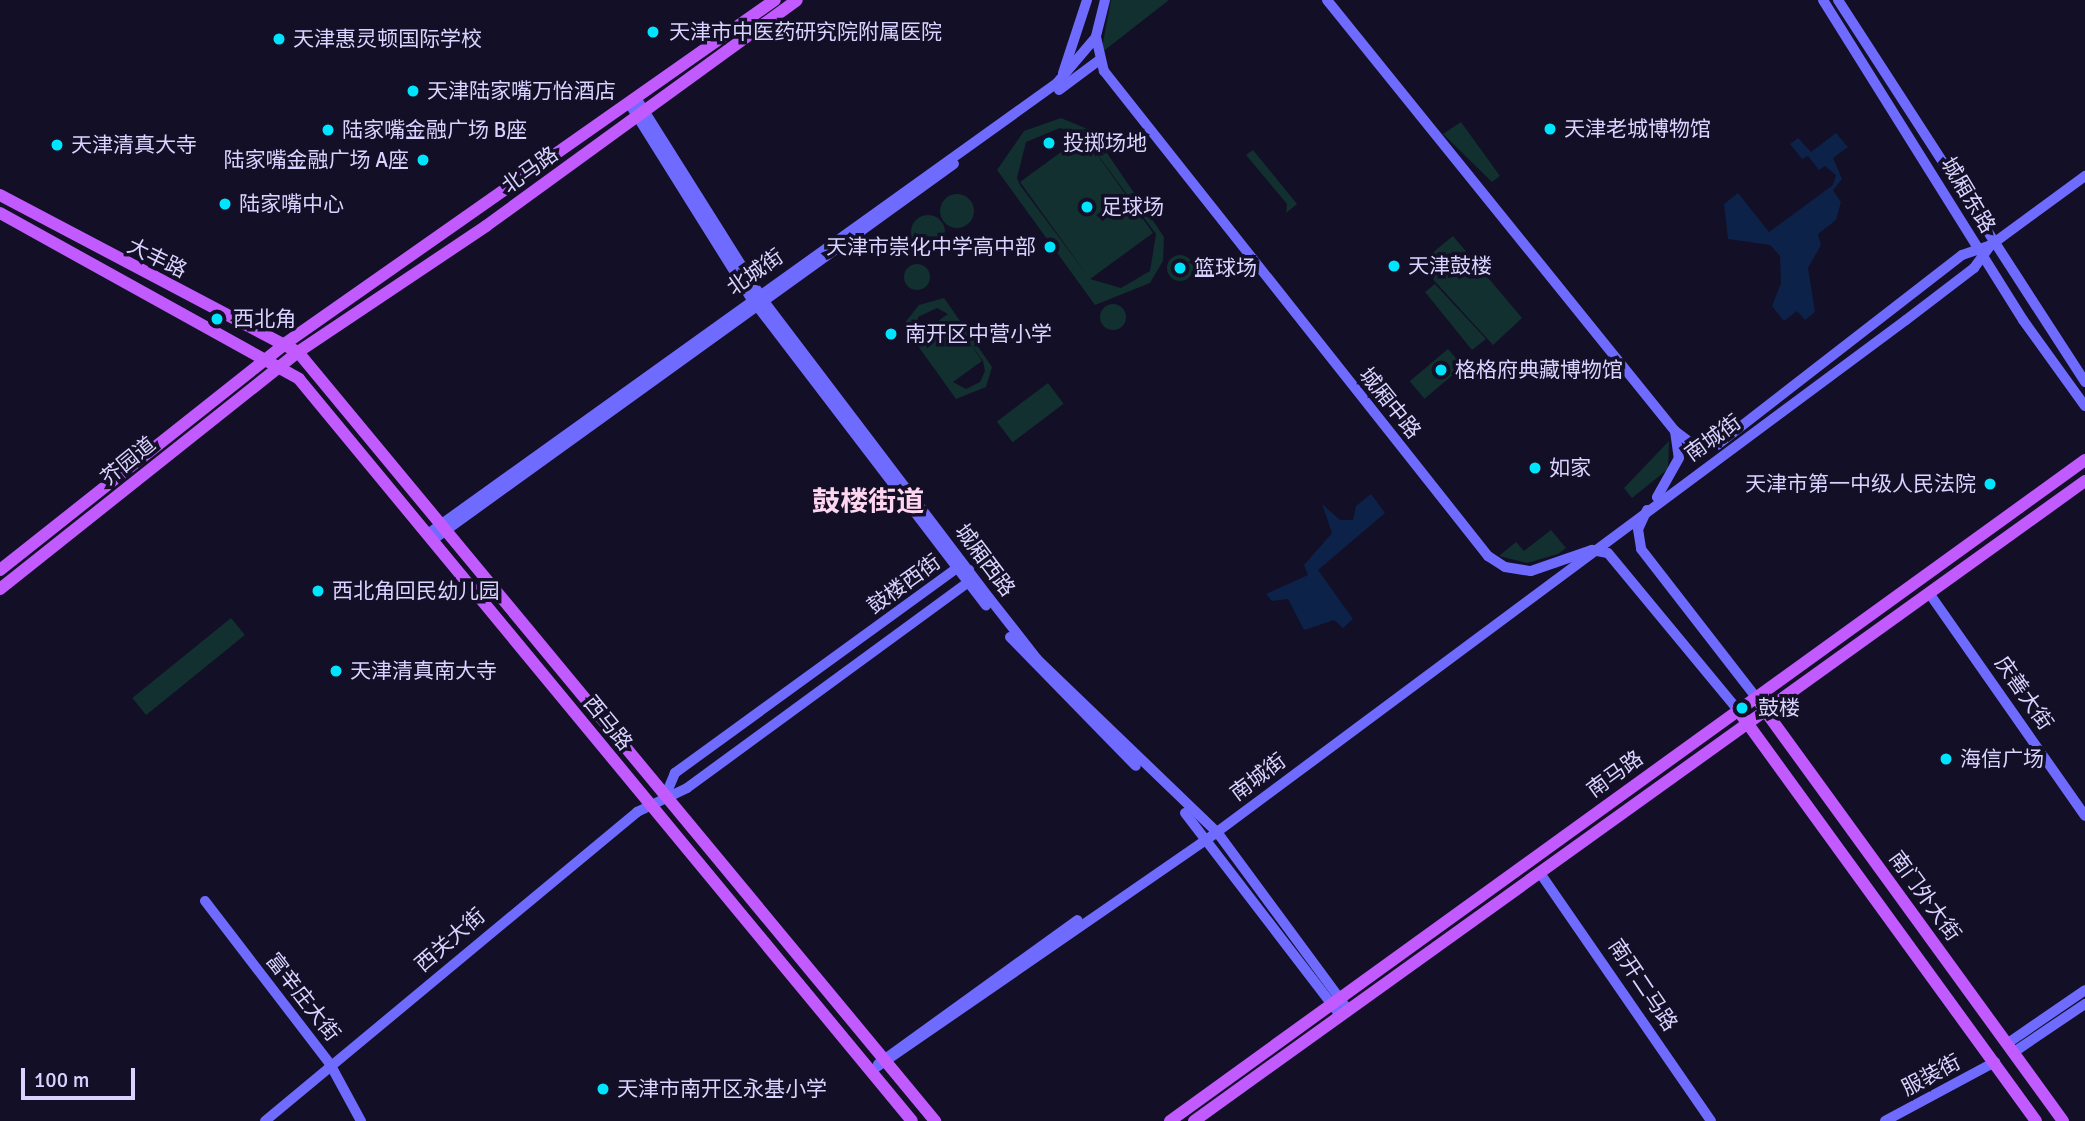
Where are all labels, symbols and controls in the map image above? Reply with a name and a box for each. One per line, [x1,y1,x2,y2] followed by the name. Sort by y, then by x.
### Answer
[669,19,942,45] place label: 天津市中医药研究院附属医院
[643,22,663,42] marker: 天津市中医药研究院附属医院
[293,26,482,52] place label: 天津惠灵顿国际学校
[271,31,287,47] marker: 天津惠灵顿国际学校
[427,78,616,104] place label: 天津陆家嘴万怡酒店
[405,83,421,99] marker: 天津陆家嘴万怡酒店
[1564,116,1711,142] place label: 天津老城博物馆
[342,117,527,143] place label: 陆家嘴金融广场 B座
[1542,121,1558,137] marker: 天津老城博物馆
[320,122,336,138] marker: 陆家嘴金融广场 B座
[1063,130,1147,156] place label: 投掷场地
[71,132,197,158] place label: 天津清真大寺
[1041,135,1057,151] marker: 投掷场地
[49,137,65,153] marker: 天津清真大寺
[497,141,563,199] street label: 北马路
[224,147,409,173] place label: 陆家嘴金融广场 A座
[415,152,431,168] marker: 陆家嘴金融广场 A座
[1936,153,2000,237] street label: 城厢东路
[239,191,344,217] place label: 陆家嘴中心
[1101,194,1164,220] place label: 足球场
[217,196,233,212] marker: 陆家嘴中心
[1079,199,1095,215] marker: 足球场
[123,233,191,283] street label: 大丰路
[826,234,1036,260] place label: 天津市崇化中学高中部
[1042,239,1058,255] marker: 天津市崇化中学高中部
[722,244,788,300] street label: 北城街
[1408,253,1492,279] place label: 天津鼓楼
[1194,255,1257,281] place label: 篮球场
[1386,258,1402,274] marker: 天津鼓楼
[1172,260,1188,276] marker: 篮球场
[233,306,296,332] place label: 西北角
[207,309,227,329] marker: 西北角
[905,321,1052,347] place label: 南开区中营小学
[883,326,899,342] marker: 南开区中营小学
[1455,357,1623,383] place label: 格格府典藏博物馆
[1354,362,1426,444] street label: 城厢中路
[1433,362,1449,378] marker: 格格府典藏博物馆
[1680,409,1746,467] street label: 南城街
[96,431,160,491] street label: 芥园道
[1549,455,1591,481] place label: 如家
[1527,460,1543,476] marker: 如家
[1745,471,1976,497] place label: 天津市第一中级人民法院
[1982,476,1998,492] marker: 天津市第一中级人民法院
[812,485,924,519] district label: 鼓楼街道
[950,519,1020,601] street label: 城厢西路
[863,549,945,619] street label: 鼓楼西街
[332,578,500,604] place label: 西北角回民幼儿园
[310,583,326,599] marker: 西北角回民幼儿园
[1990,651,2058,735] street label: 庆善大街
[350,658,497,684] place label: 天津清真南大寺
[328,663,344,679] marker: 天津清真南大寺
[578,691,638,755] street label: 西马路
[1758,695,1800,721] place label: 鼓楼
[1732,698,1752,718] marker: 鼓楼
[1582,745,1648,803] street label: 南马路
[1960,746,2044,772] place label: 海信广场
[1225,748,1291,806] street label: 南城街
[1938,751,1954,767] marker: 海信广场
[1884,846,1966,946] street label: 南门外大街
[410,903,490,977] street label: 西关大街
[1603,934,1683,1036] street label: 南开二马路
[261,948,345,1046] street label: 富辛庄大街
[1897,1049,1965,1101] street label: 服装街
[24,1054,138,1098] scale bar
[34,1067,89,1093] text: 100 m
[617,1076,827,1102] place label: 天津市南开区永基小学
[595,1081,611,1097] marker: 天津市南开区永基小学

